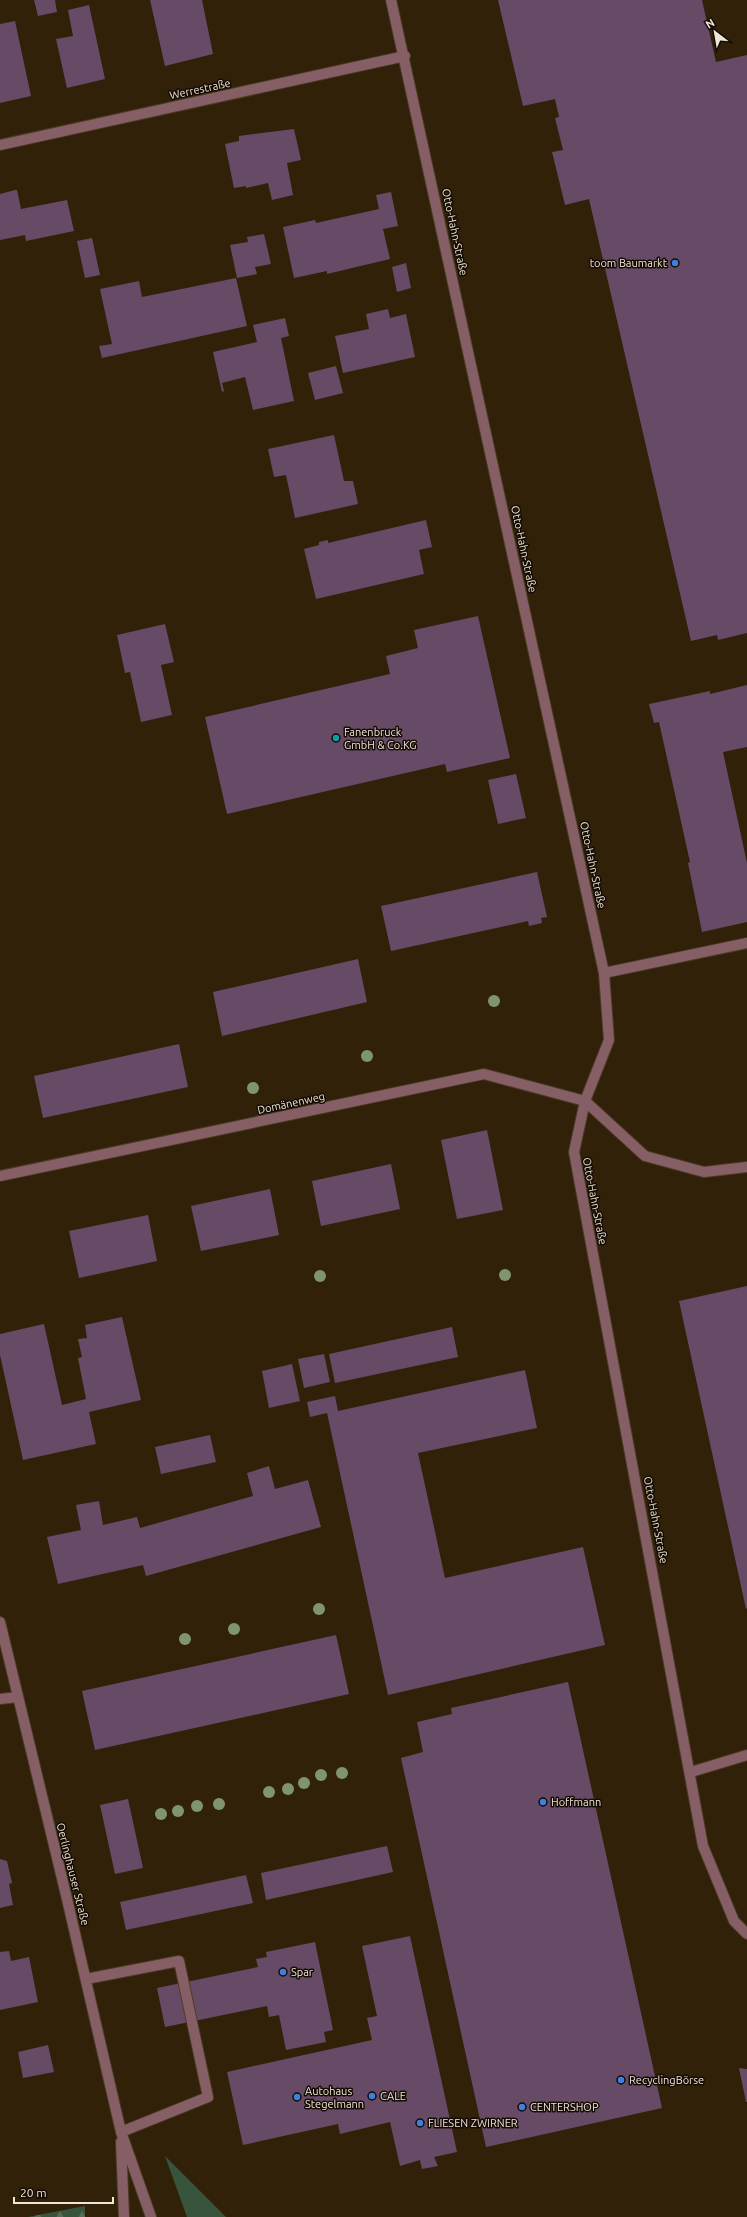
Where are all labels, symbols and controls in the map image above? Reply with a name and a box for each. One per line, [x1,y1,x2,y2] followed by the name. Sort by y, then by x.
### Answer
[695,12,735,52] north arrow
[703,16,716,31] text: N
[168,77,232,101] street label: Werrestraße
[440,187,470,277] street label: Otto-Hahn-Straße
[590,257,668,269] place label: toom Baumarkt
[670,258,680,268] marker: toom Baumarkt
[509,504,539,594] street label: Otto-Hahn-Straße
[344,726,417,751] place label: Fanenbruck GmbH & Co.KG
[331,733,341,743] marker: Fanenbruck GmbH & Co.KG
[578,820,608,910] street label: Otto-Hahn-Straße
[256,1090,326,1116] street label: Domänenweg
[581,1156,609,1246] street label: Otto-Hahn-Straße
[642,1475,670,1565] street label: Otto-Hahn-Straße
[551,1796,601,1808] place label: Hoffmann
[538,1797,548,1807] marker: Hoffmann
[54,1821,92,1927] street label: Oerlinghauser Straße
[291,1966,314,1978] place label: Spar
[278,1967,288,1977] marker: Spar
[629,2074,704,2086] place label: RecyclingBörse
[616,2075,626,2085] marker: RecyclingBörse
[305,2085,364,2110] place label: Autohaus Stegelmann
[380,2090,406,2102] place label: CALE
[367,2091,377,2101] marker: CALE
[292,2092,302,2102] marker: Autohaus Stegelmann
[530,2101,599,2113] place label: CENTERSHOP
[517,2102,527,2112] marker: CENTERSHOP
[428,2117,518,2129] place label: FLIESEN ZWIRNER
[415,2118,425,2128] marker: FLIESEN ZWIRNER
[14,2179,113,2205] scale bar
[20,2186,47,2199] text: 20 m

